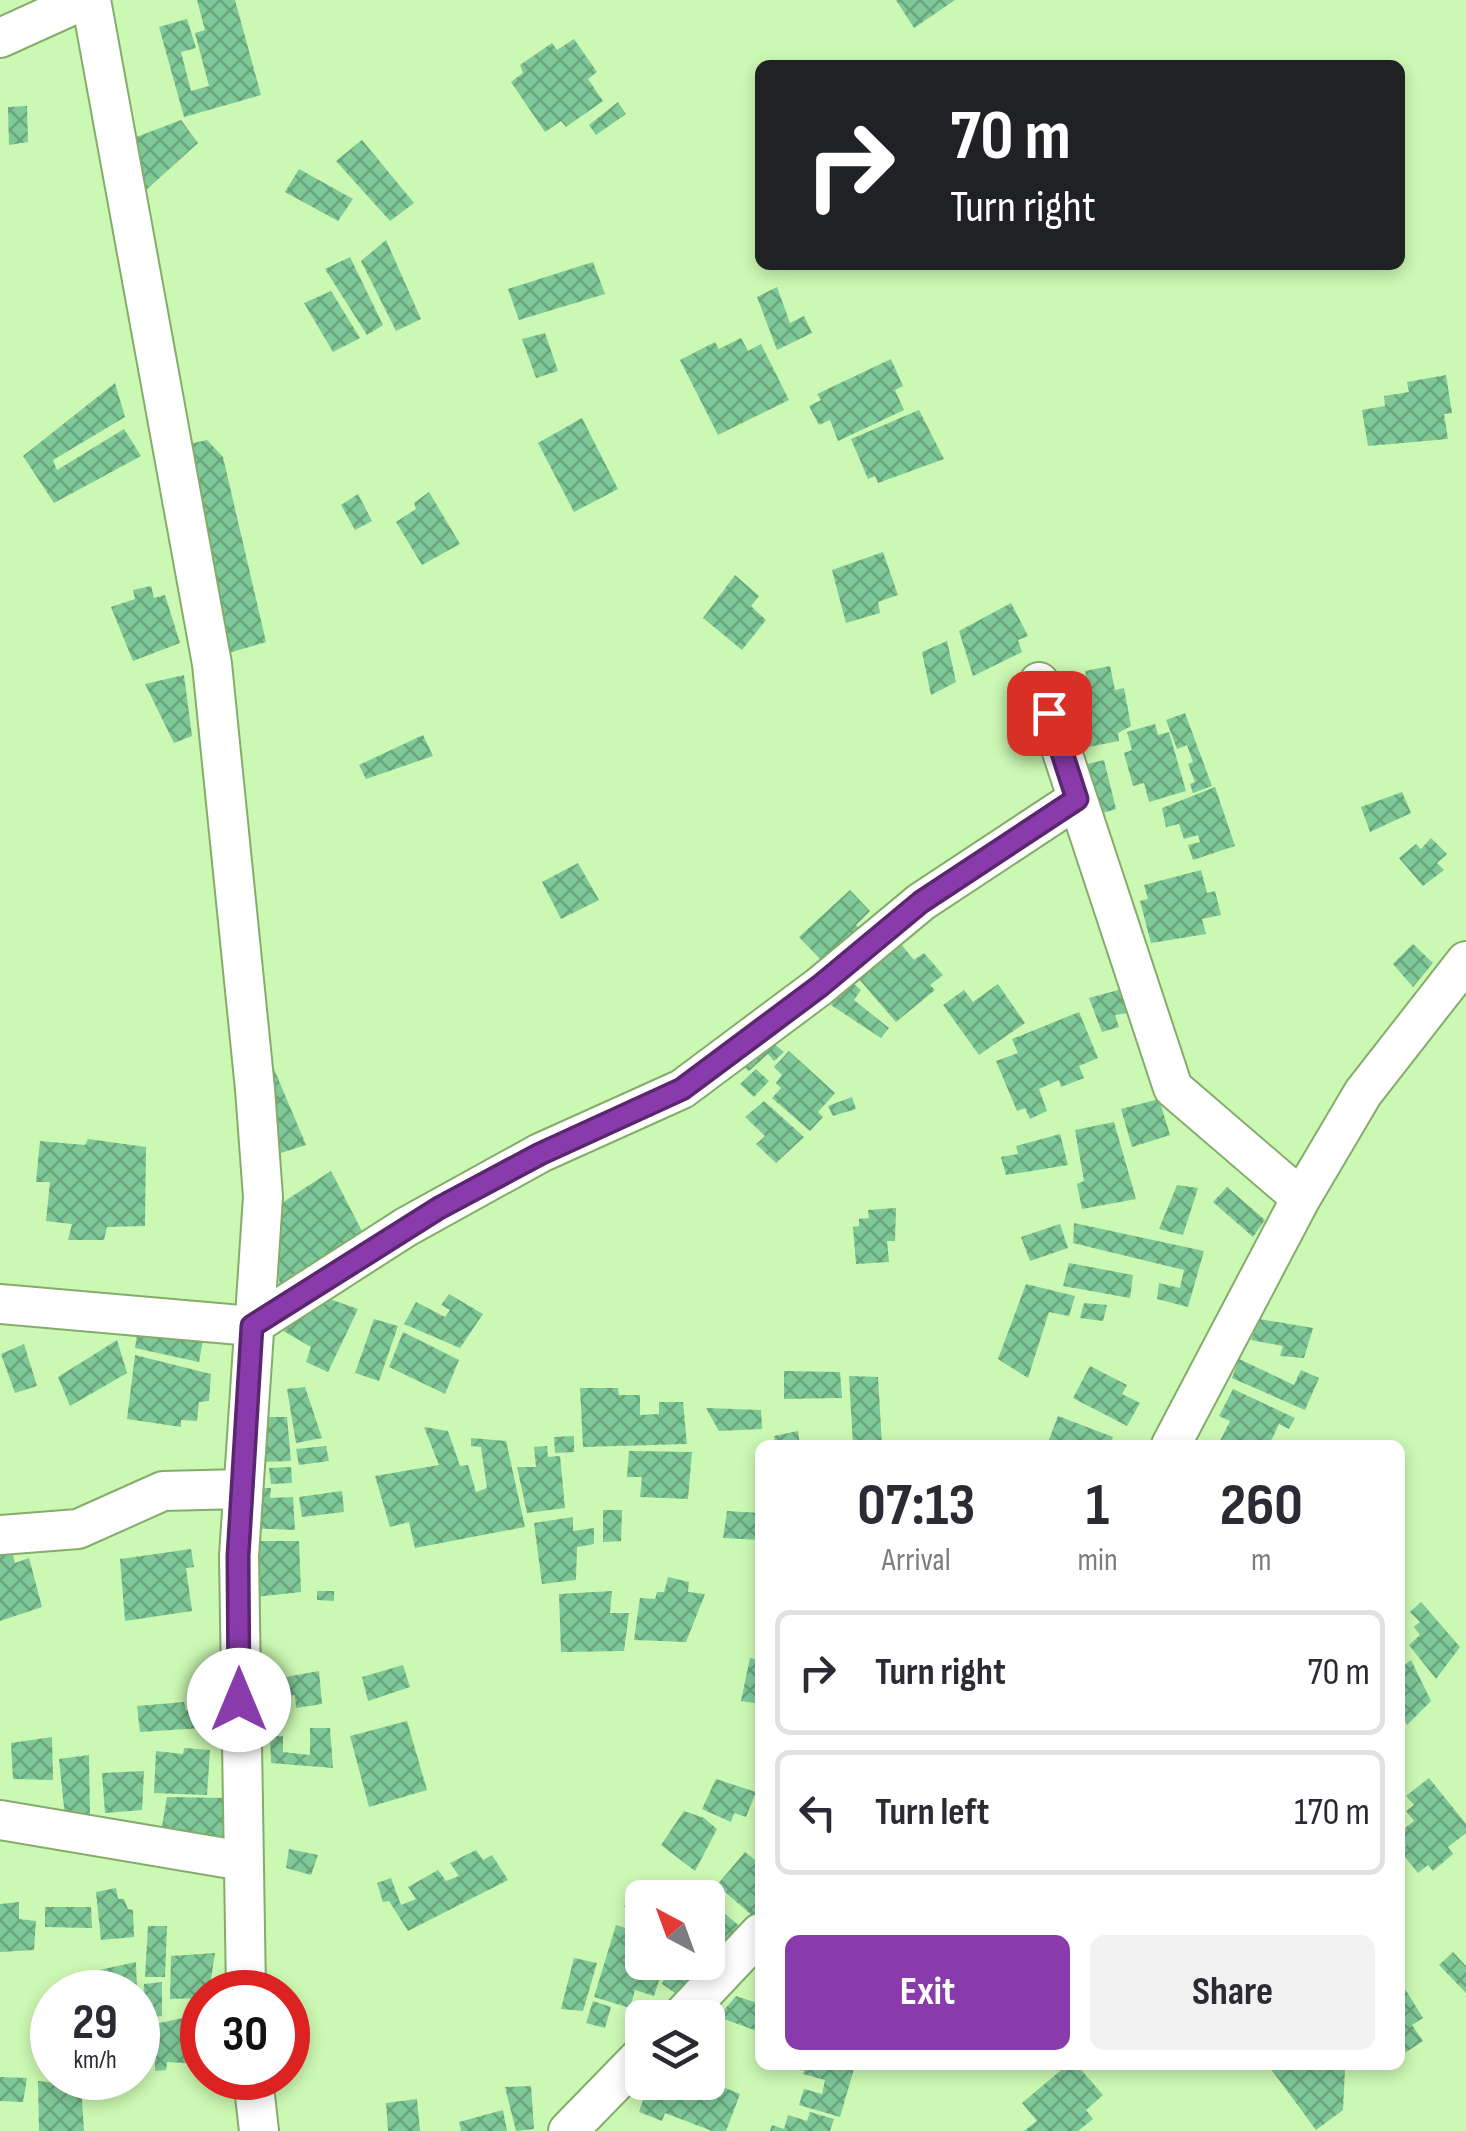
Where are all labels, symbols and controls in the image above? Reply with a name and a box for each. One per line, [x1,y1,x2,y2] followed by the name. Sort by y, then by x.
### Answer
[950,95,1071,179] text: 70 m
[785,100,915,230] icon: right
[950,180,1096,235] text: Turn right
[1007,671,1092,756] pin
[1022,686,1077,741] icon: arrive
[857,1470,975,1542] text: 07:13
[1086,1470,1109,1542] text: 1
[1220,1470,1303,1542] text: 260
[882,1541,951,1580] text: Arrival
[1077,1541,1118,1580] text: min
[1251,1541,1272,1580] text: m
[790,1645,845,1700] icon: right
[187,1648,291,1752] position arrow
[875,1650,1006,1695] text: Turn right
[1308,1650,1370,1695] text: 70 m
[790,1785,845,1840] icon: left
[875,1790,989,1835] text: Turn left
[1294,1790,1370,1835] text: 170 m
[625,1880,725,1980] north arrow
[625,1880,725,2100] map controls
[785,1935,1070,2050] button: Exit
[1090,1935,1375,2050] button: Share
[180,1970,310,2100] speed limit sign: 30
[72,1993,118,2053] text: 29
[625,2000,725,2100] button: layers
[73,2045,117,2076] text: km/h

